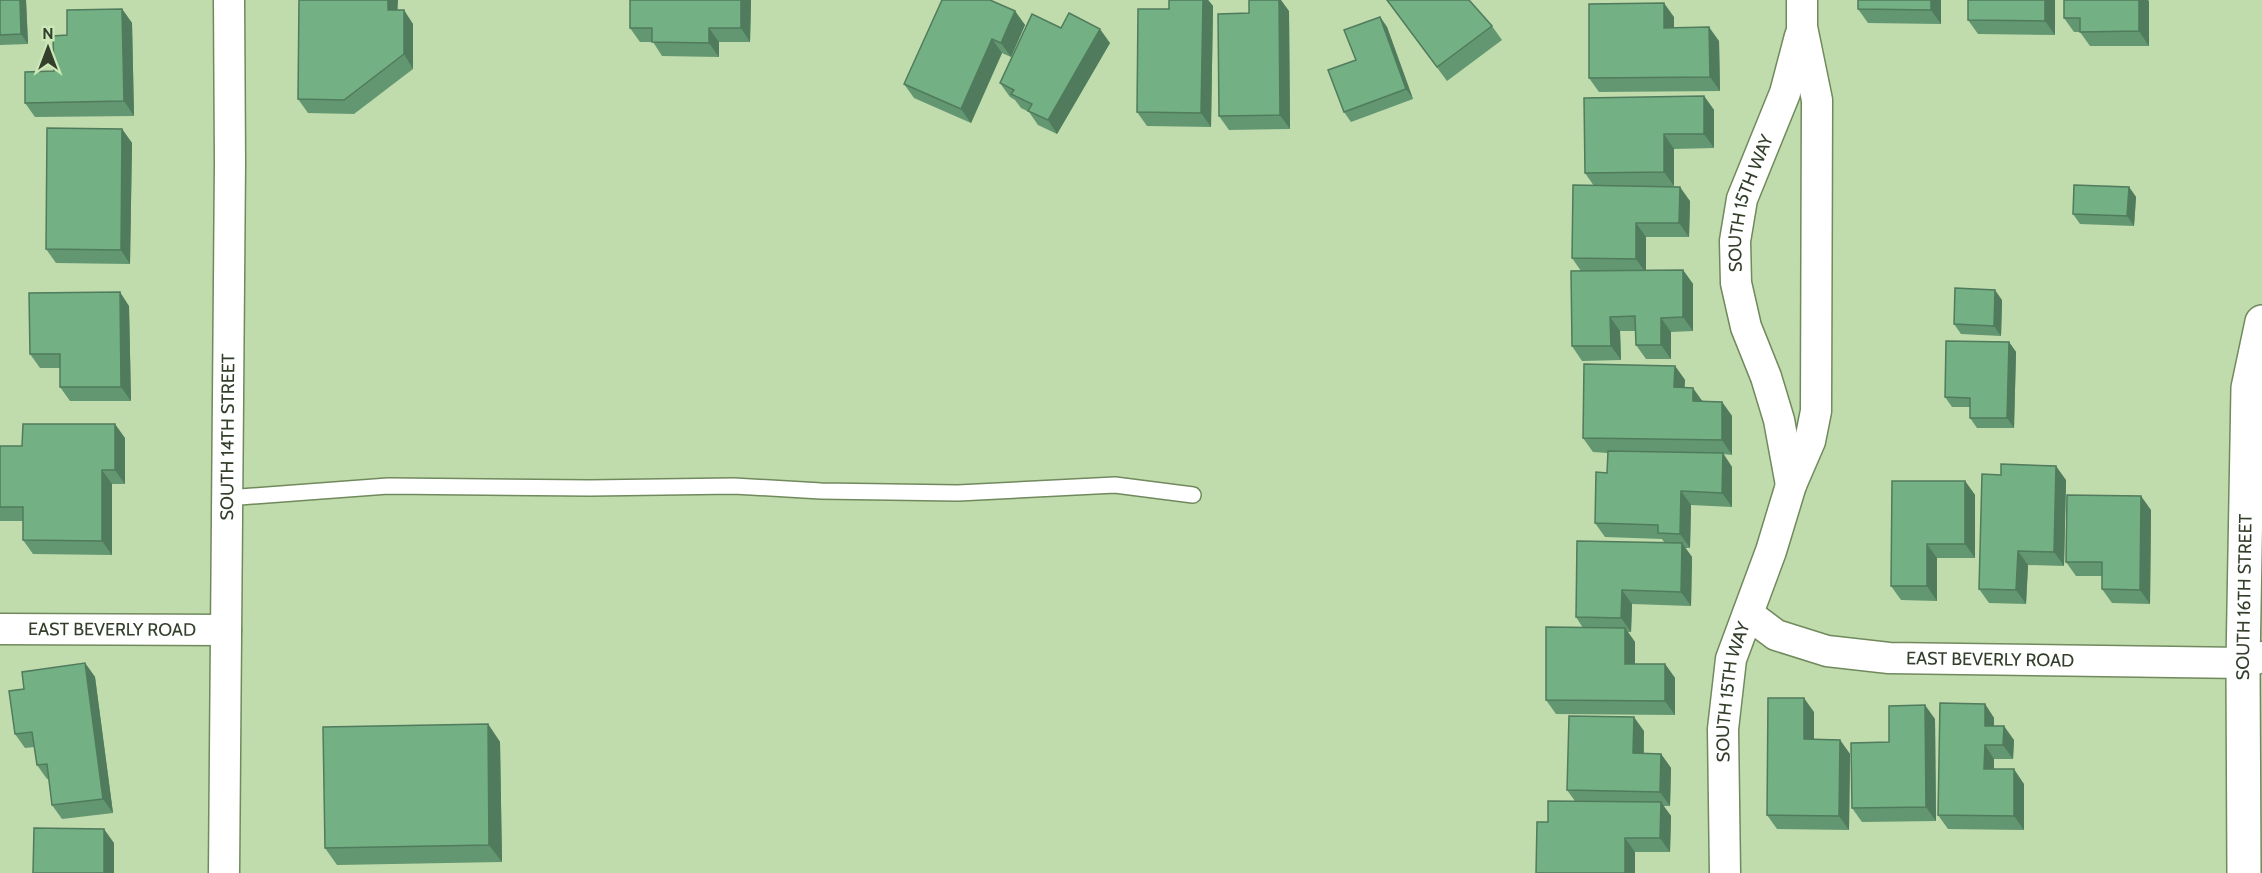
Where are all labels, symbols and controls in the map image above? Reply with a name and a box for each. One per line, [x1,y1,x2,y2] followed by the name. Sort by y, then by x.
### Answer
[18,18,78,78] north arrow
[42,24,54,43] text: N
[1724,131,1778,272] street label: SOUTH 15TH WAY
[216,353,239,520] street label: SOUTH 14TH STREET
[2232,513,2257,680] street label: SOUTH 16TH STREET
[28,618,196,641] street label: EAST BEVERLY ROAD
[1712,618,1755,762] street label: SOUTH 15TH WAY
[1906,647,2074,672] street label: EAST BEVERLY ROAD

